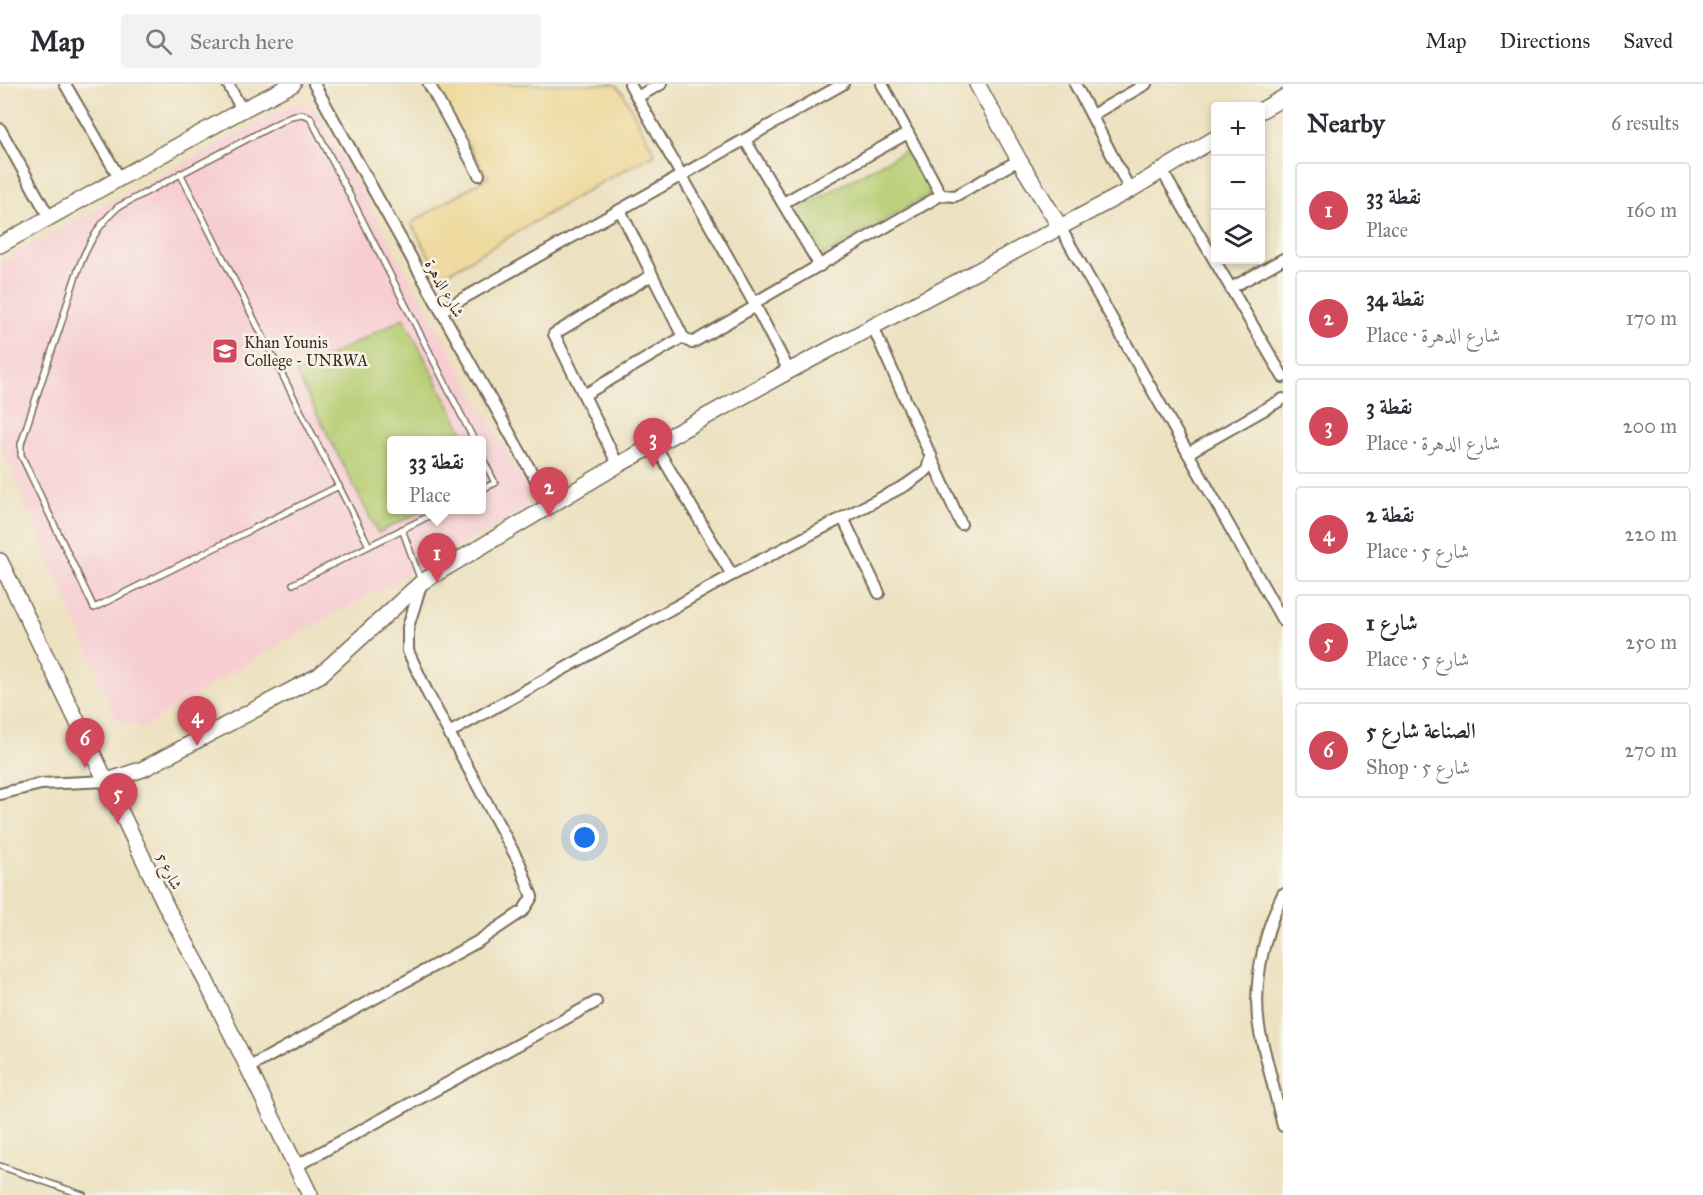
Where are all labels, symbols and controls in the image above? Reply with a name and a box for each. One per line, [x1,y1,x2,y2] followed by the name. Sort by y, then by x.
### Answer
[121,14,541,68] search box
[30,24,85,59] text: Map
[142,25,175,58] icon: search
[190,28,294,55] text: Search here
[1426,28,1467,54] text: Map
[1500,28,1590,54] text: Directions
[1623,28,1673,54] text: Saved
[1211,102,1265,264] map controls
[1211,102,1265,156] button: +
[1307,107,1385,139] text: Nearby
[1611,111,1679,135] text: 6 results
[1211,156,1265,210] button: −
[1366,183,1421,210] text: نقطة 33
[1325,198,1332,222] text: 1
[1626,198,1677,222] text: 160 m
[1211,210,1265,264] button: layers
[1366,218,1408,242] text: Place
[417,256,468,323] street label: شارع الدهرة
[1366,285,1425,312] text: نقطة 34
[1324,306,1333,330] text: 2
[1626,306,1677,330] text: 170 m
[1366,323,1500,347] text: Place · شارع الدهرة
[244,333,368,371] place label: Khan Younis College - UNRWA
[210,336,240,366] school or university icon: Khan Younis College - UNRWA
[1366,393,1413,420] text: نقطة 3
[1325,414,1333,438] text: 3
[1623,414,1677,438] text: 200 m
[634,418,672,468] pin: 3
[1366,431,1500,455] text: Place · شارع الدهرة
[387,436,486,514] popup
[409,448,464,475] text: نقطة 33
[530,468,568,517] pin: 2
[409,483,451,507] text: Place
[1366,501,1415,528] text: نقطة 2
[1323,522,1334,546] text: 4
[1625,522,1677,546] text: 220 m
[418,534,456,583] pin: 1
[1366,539,1469,563] text: Place · شارع 5
[1366,609,1418,636] text: شارع 1
[1324,630,1333,654] text: 5
[1625,630,1677,654] text: 250 m
[1366,647,1469,671] text: Place · شارع 5
[178,696,216,746] pin: 4
[1366,717,1476,744] text: الصناعة شارع 5
[66,718,104,768] pin: 6
[1323,738,1334,762] text: 6
[1624,738,1677,762] text: 270 m
[1366,755,1470,779] text: Shop · شارع 5
[98,774,138,823] pin: 5
[570,823,599,852] your location
[149,850,186,894] street label: شارع 5

